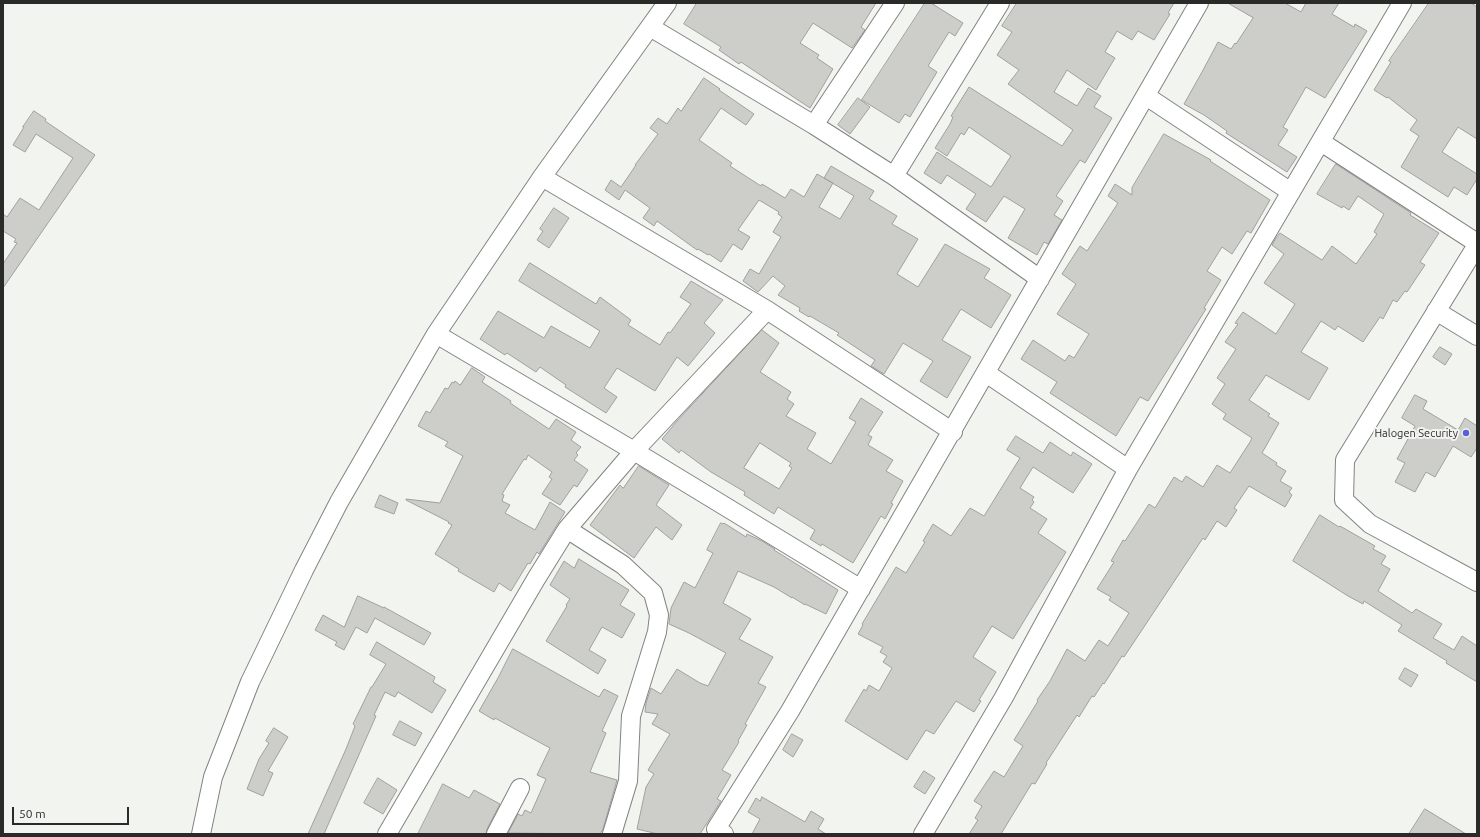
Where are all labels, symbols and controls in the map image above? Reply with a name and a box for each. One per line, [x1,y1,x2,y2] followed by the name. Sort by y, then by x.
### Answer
[1374,426,1458,440] place label: Halogen Security
[1461,428,1471,438] marker: Halogen Security
[14,799,131,825] scale bar
[19,807,46,820] text: 50 m

